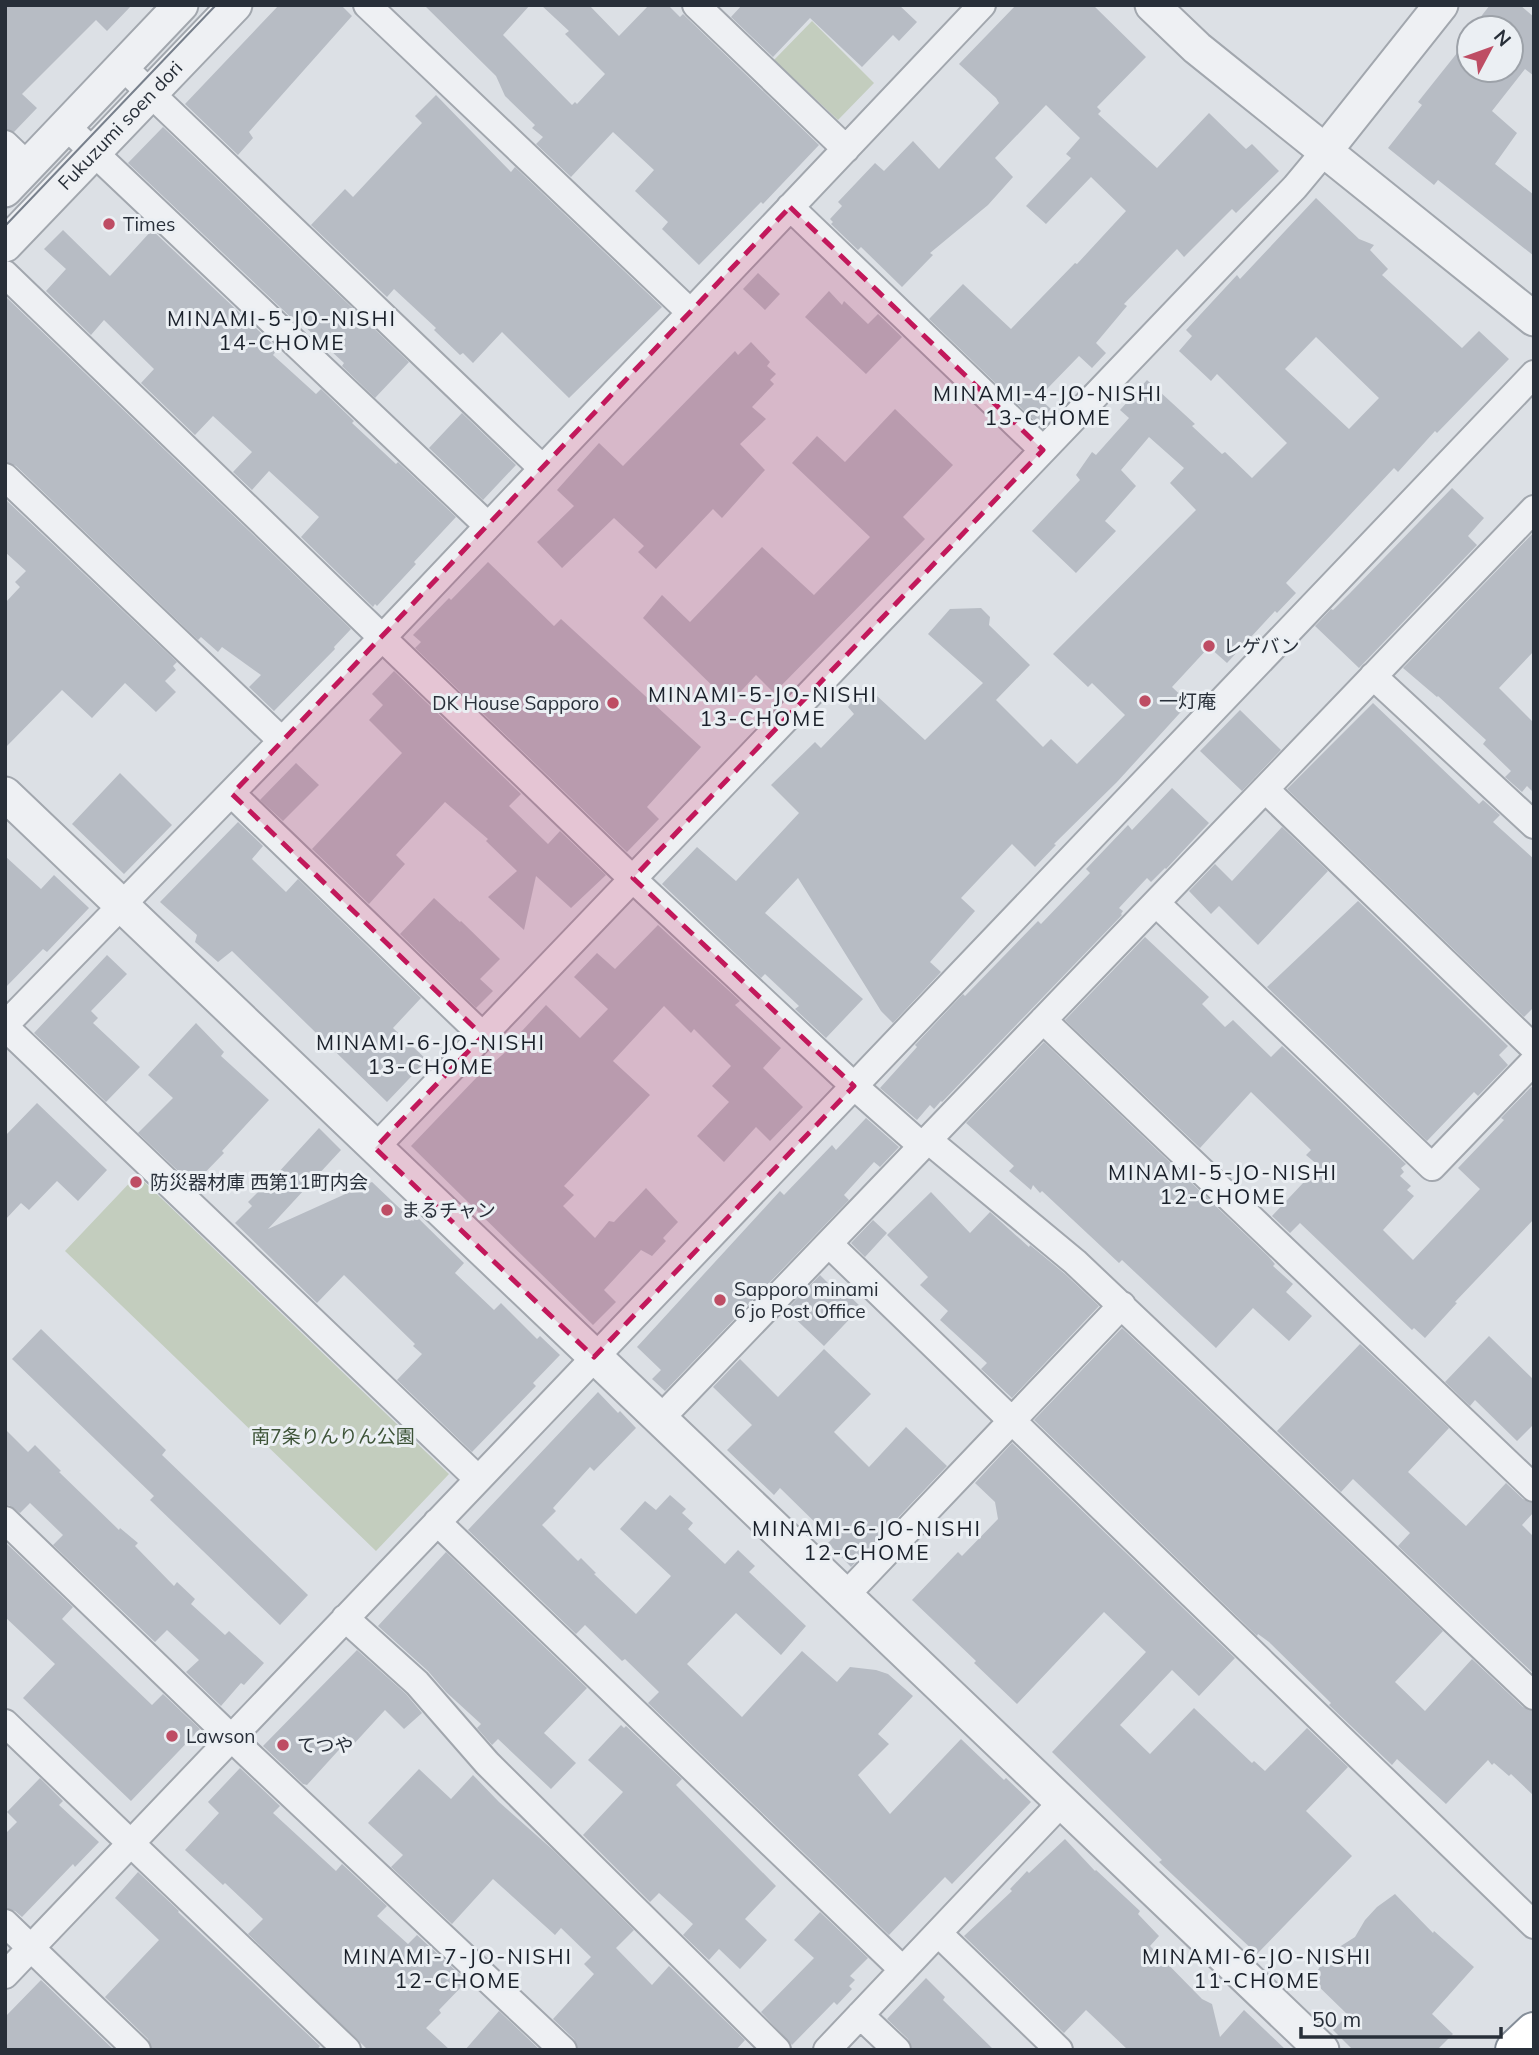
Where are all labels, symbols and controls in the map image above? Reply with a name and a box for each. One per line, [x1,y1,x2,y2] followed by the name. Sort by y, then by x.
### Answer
[1455,14,1525,84] north arrow
[1489,25,1517,51] text: N
[52,56,187,195] street label: Fukuzumi soen dori
[123,212,175,236] place label: Times
[101,216,117,232] marker: Times
[167,305,397,355] district label: MINAMI-5-JO-NISHI 14-CHOME
[933,380,1163,430] district label: MINAMI-4-JO-NISHI 13-CHOME
[1223,634,1300,658] place label: レゲバン
[1201,638,1217,654] marker: レゲバン
[648,681,878,731] district label: MINAMI-5-JO-NISHI 13-CHOME
[1159,689,1216,713] place label: 一灯庵
[432,691,599,715] place label: DK House Sapporo
[1137,693,1153,709] marker: 一灯庵
[605,695,621,711] marker: DK House Sapporo
[316,1029,546,1079] district label: MINAMI-6-JO-NISHI 13-CHOME
[1108,1159,1338,1209] district label: MINAMI-5-JO-NISHI 12-CHOME
[150,1170,368,1194] place label: 防災器材庫 西第11町内会
[128,1174,144,1190] marker: 防災器材庫 西第11町内会
[401,1198,496,1222] place label: まるチャン
[379,1202,395,1218] marker: まるチャン
[734,1277,878,1323] place label: Sapporo minami 6 jo Post Office
[712,1292,728,1308] marker: Sapporo minami 6 jo Post Office
[251,1424,415,1448] park label: 南7条りんりん公園
[752,1515,982,1565] district label: MINAMI-6-JO-NISHI 12-CHOME
[186,1724,255,1748] place label: Lawson
[164,1728,180,1744] marker: Lawson
[297,1733,354,1757] place label: てつや
[275,1737,291,1753] marker: てつや
[343,1943,573,1993] district label: MINAMI-7-JO-NISHI 12-CHOME
[1142,1943,1372,1993] district label: MINAMI-6-JO-NISHI 11-CHOME
[1301,1996,1500,2040] scale bar
[1312,2006,1361,2032] text: 50 m

